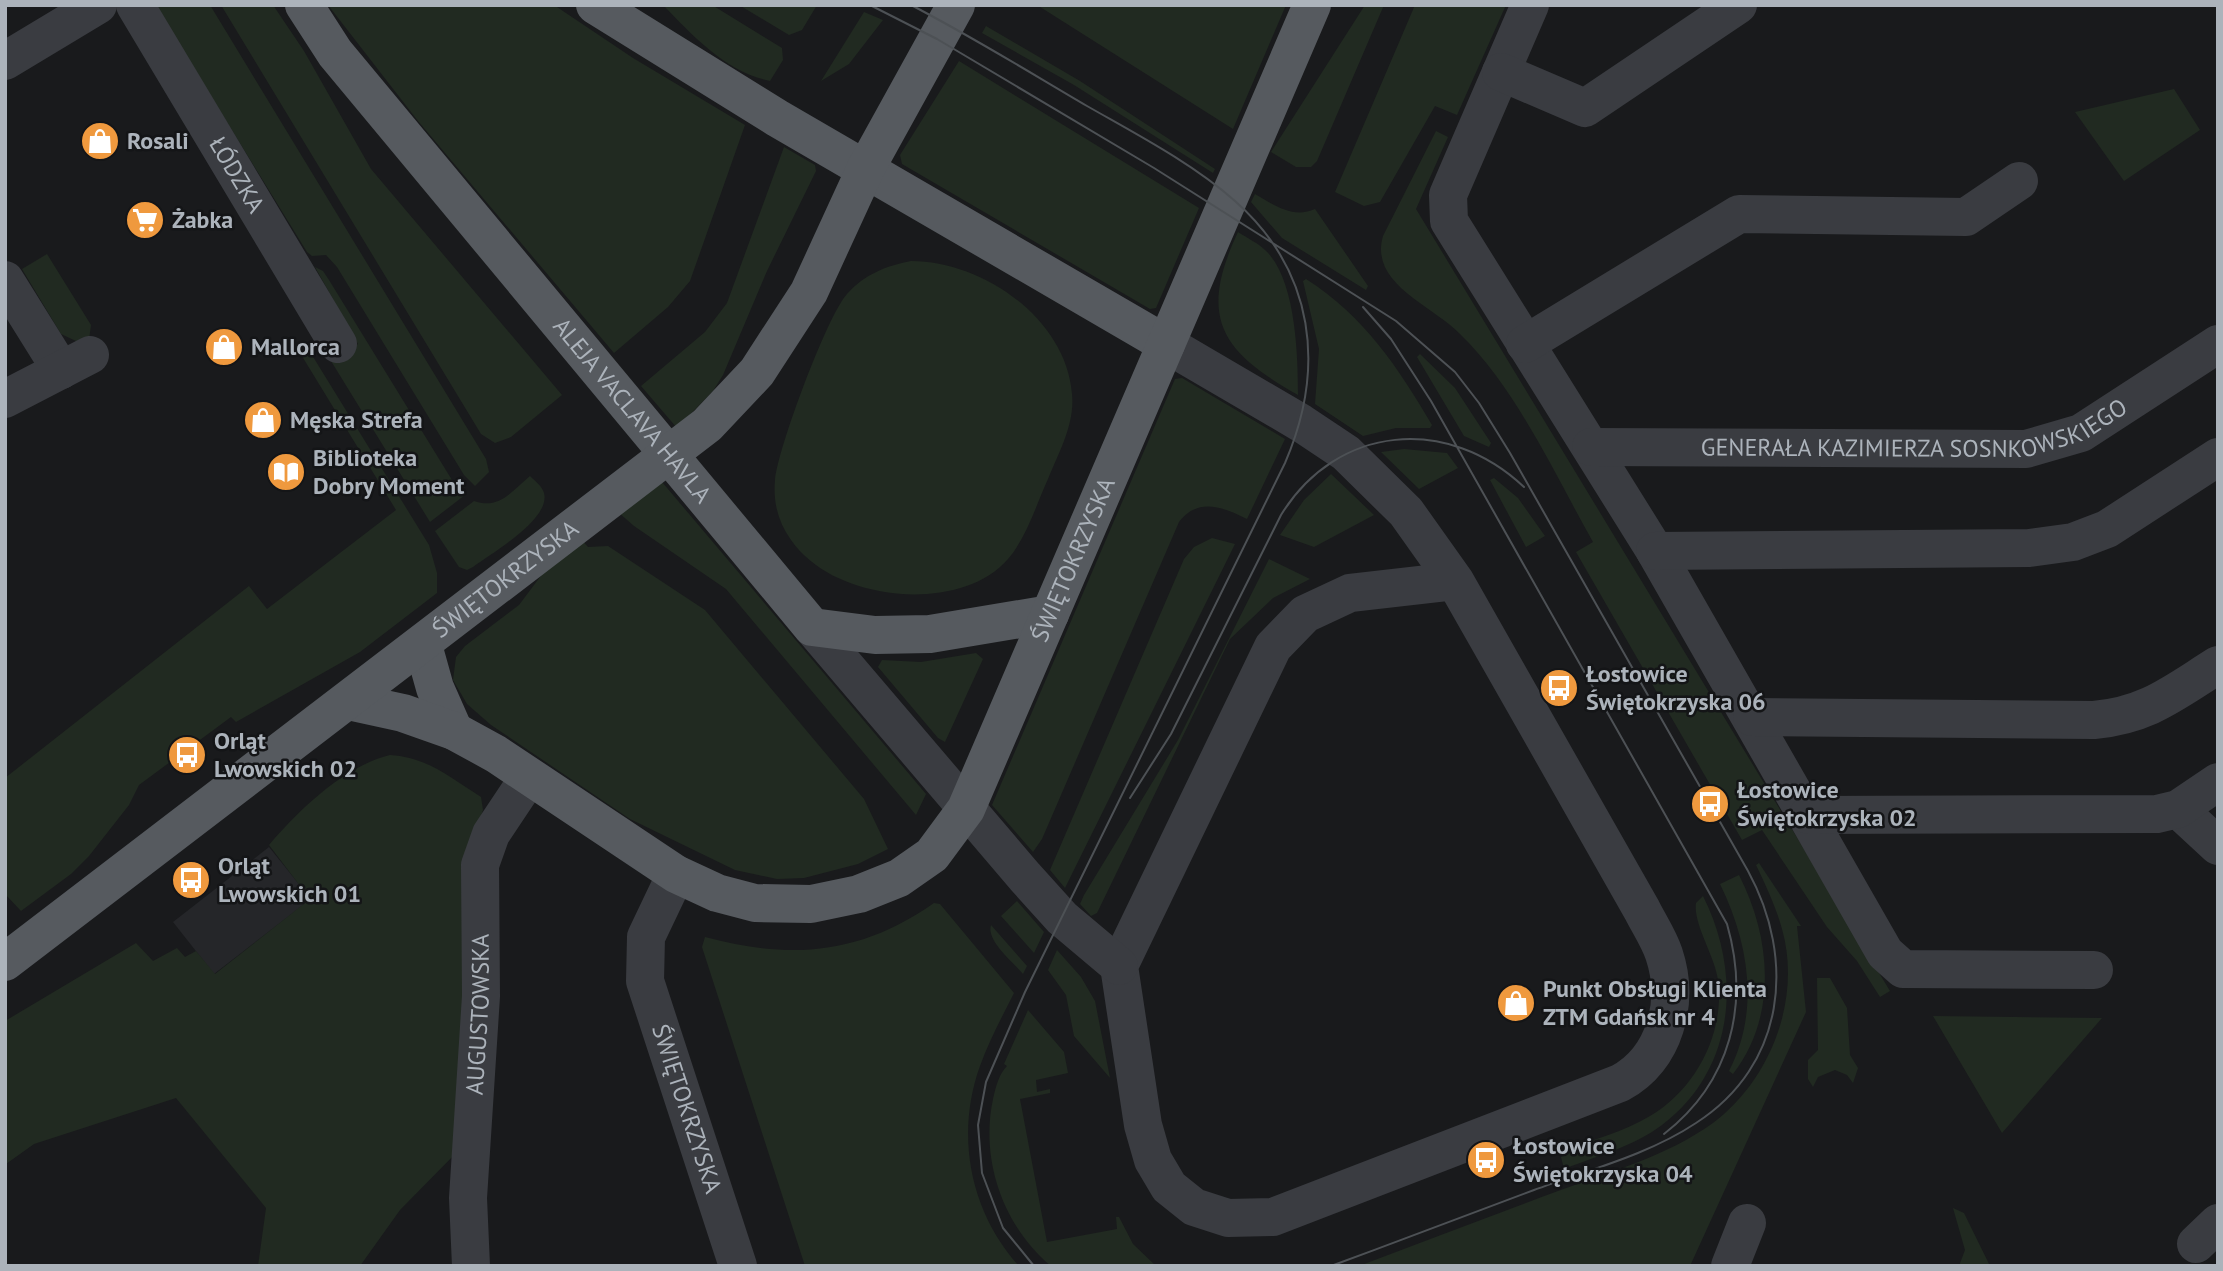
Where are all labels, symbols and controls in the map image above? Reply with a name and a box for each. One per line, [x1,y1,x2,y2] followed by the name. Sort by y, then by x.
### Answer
[79,120,121,162] shop icon: Rosali
[127,125,189,156] place label: Rosali
[202,131,272,218] street label: ŁÓDZKA
[124,199,166,241] supermarket icon: Żabka
[172,204,233,235] place label: Żabka
[547,311,718,509] street label: ALEJA VACLAVA HAVLA
[203,326,245,368] shop icon: Mallorca
[251,331,340,362] place label: Mallorca
[1701,391,2133,465] street label: GENERAŁA KAZIMIERZA SOSNKOWSKIEGO
[242,399,284,441] shop icon: Męska Strefa
[290,404,423,435] place label: Męska Strefa
[313,442,465,501] place label: Biblioteka Dobry Moment
[265,451,307,493] library icon: Biblioteka Dobry Moment
[1024,473,1122,647] street label: ŚWIĘTOKRZYSKA
[426,513,584,645] street label: ŚWIĘTOKRZYSKA
[1586,658,1766,717] place label: Łostowice Świętokrzyska 06
[1538,667,1580,709] bus stop icon: Łostowice Świętokrzyska 06
[214,725,357,784] place label: Orląt Lwowskich 02
[166,734,208,776] bus stop icon: Orląt Lwowskich 02
[1737,774,1917,833] place label: Łostowice Świętokrzyska 02
[1689,783,1731,825] bus stop icon: Łostowice Świętokrzyska 02
[218,850,361,909] place label: Orląt Lwowskich 01
[170,859,212,901] bus stop icon: Orląt Lwowskich 01
[459,934,496,1096] street label: AUGUSTOWSKA
[1543,973,1767,1032] place label: Punkt Obsługi Klienta ZTM Gdańsk nr 4
[1495,982,1537,1024] shop icon: Punkt Obsługi Klienta ZTM Gdańsk nr 4
[645,1020,729,1197] street label: ŚWIĘTOKRZYSKA
[1513,1130,1693,1189] place label: Łostowice Świętokrzyska 04
[1465,1139,1507,1181] bus stop icon: Łostowice Świętokrzyska 04

